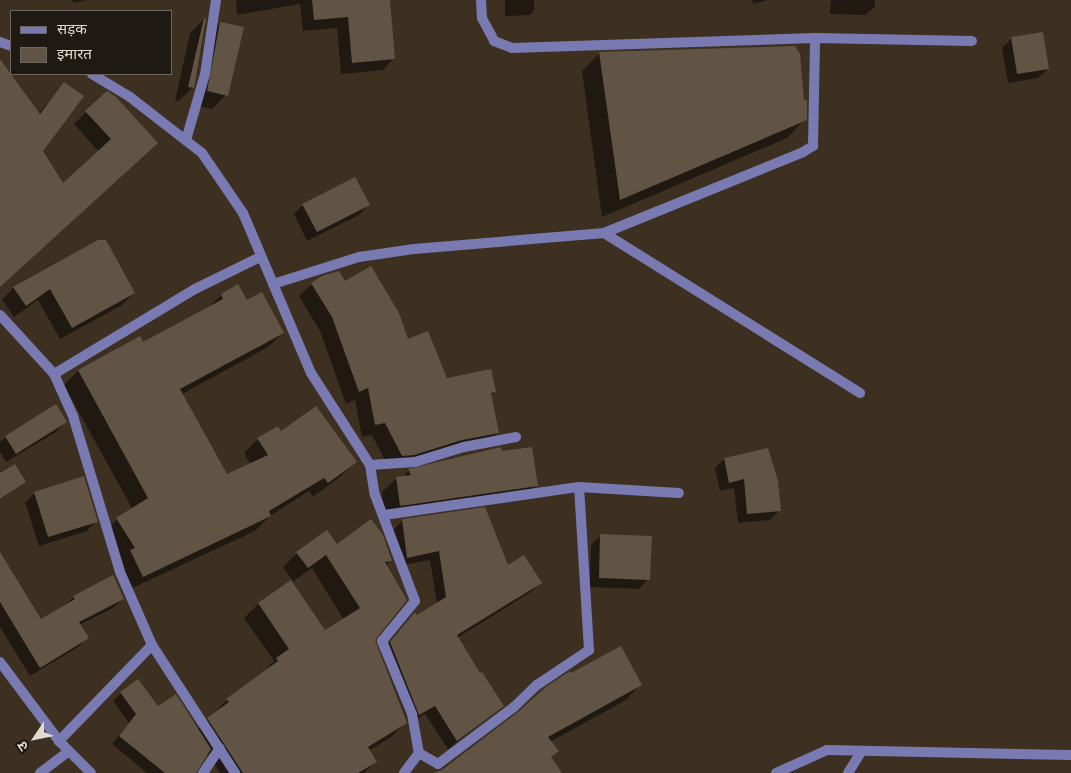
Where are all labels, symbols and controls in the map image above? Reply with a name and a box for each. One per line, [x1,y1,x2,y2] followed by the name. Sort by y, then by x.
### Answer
[10,10,172,75] legend
[57,20,87,38] text: सड़क
[57,45,92,63] text: इमारत
[10,713,60,763] north arrow
[14,739,31,754] text: उ

